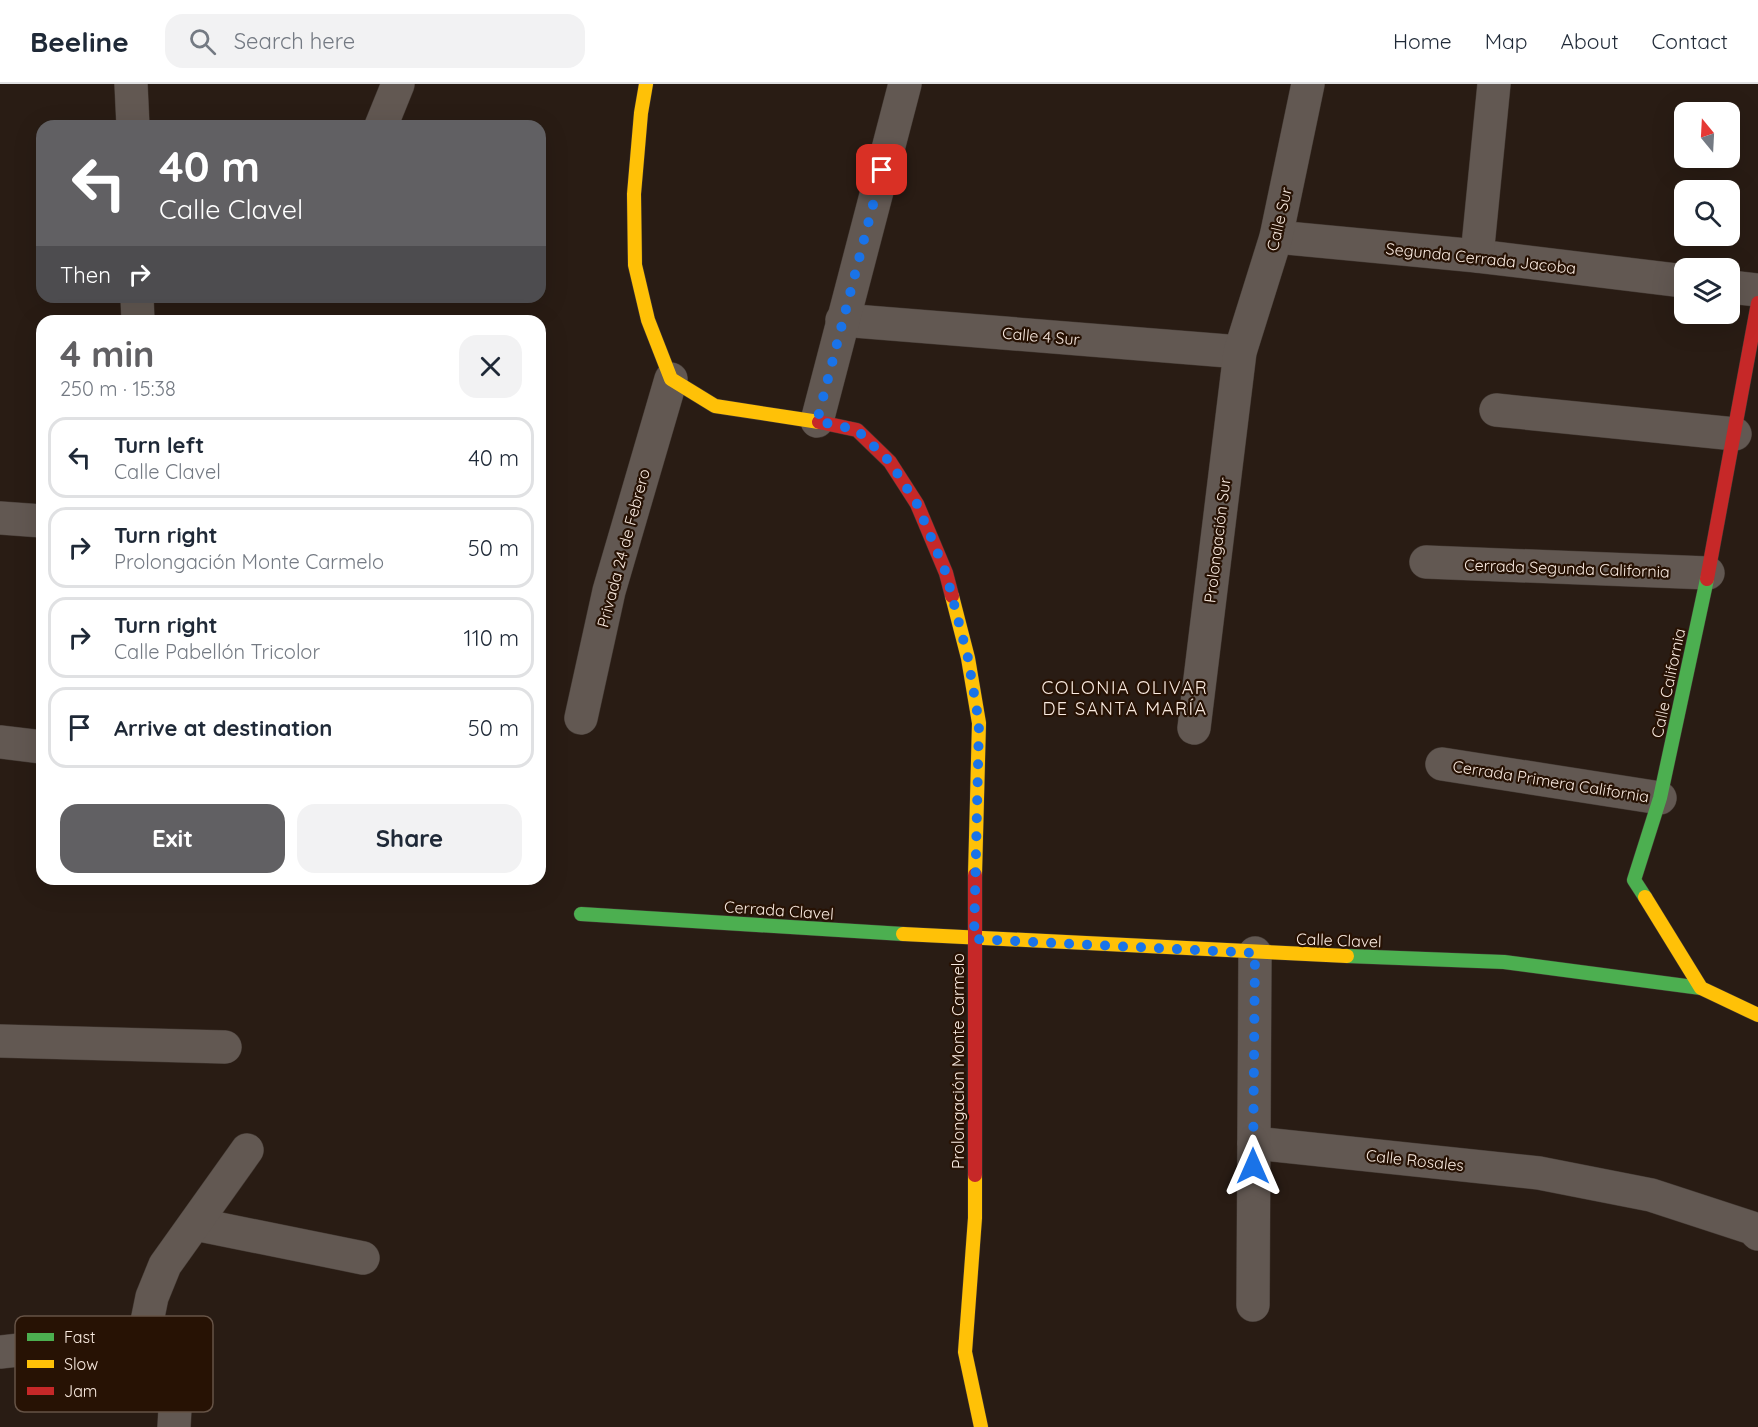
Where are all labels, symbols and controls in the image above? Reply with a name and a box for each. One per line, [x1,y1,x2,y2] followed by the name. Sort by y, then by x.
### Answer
[165,14,585,68] search box
[30,24,129,59] text: Beeline
[186,25,219,58] icon: search
[234,27,355,55] text: Search here
[1393,28,1452,54] text: Home
[1485,28,1528,54] text: Map
[1561,28,1619,54] text: About
[1652,28,1728,54] text: Contact
[1674,102,1740,168] north arrow
[1674,102,1740,324] map controls
[159,140,260,193] text: 40 m
[60,144,138,222] icon: left
[856,144,907,195] pin
[865,153,898,186] icon: arrive
[1674,180,1740,246] button: search
[1262,185,1296,253] street label: Calle Sur
[159,192,303,226] text: Calle Clavel
[1385,238,1577,278] street label: Segunda Cerrada Jacoba
[123,258,156,291] icon: right
[1674,258,1740,324] button: layers
[60,261,111,289] text: Then
[1001,323,1081,349] street label: Calle 4 Sur
[60,331,154,376] text: 4 min
[459,335,522,398] button: close
[60,376,176,401] text: 250 m · 15:38
[114,431,204,459] text: Turn left
[63,441,96,474] icon: left
[468,444,519,472] text: 40 m
[114,459,221,484] text: Calle Clavel
[592,466,654,630] street label: Privada 24 de Febrero
[1199,476,1235,604] street label: Prolongación Sur
[114,521,218,549] text: Turn right
[63,531,96,564] icon: right
[468,534,519,562] text: 50 m
[114,549,384,574] text: Prolongación Monte Carmelo
[1464,554,1670,582] street label: Cerrada Segunda California
[114,611,218,639] text: Turn right
[63,621,96,654] icon: right
[464,624,519,652] text: 110 m
[1647,626,1689,740] street label: Calle California
[114,639,320,664] text: Calle Pabellón Tricolor
[1042,676,1208,720] district label: COLONIA OLIVAR DE SANTA MARÍA
[63,711,96,744] icon: arrive
[114,714,332,742] text: Arrive at destination
[468,714,519,742] text: 50 m
[1451,756,1651,806] street label: Cerrada Primera California
[60,804,285,873] button: Exit
[297,804,522,873] button: Share
[724,896,834,924] street label: Cerrada Clavel
[1296,929,1382,951] street label: Calle Clavel
[948,953,968,1169] street label: Prolongación Monte Carmelo
[1221,1134,1285,1198] position arrow
[1365,1145,1465,1175] street label: Calle Rosales
[15,1316,213,1412] legend
[64,1327,95,1347] text: Fast
[64,1354,98,1374] text: Slow
[64,1381,97,1401] text: Jam

